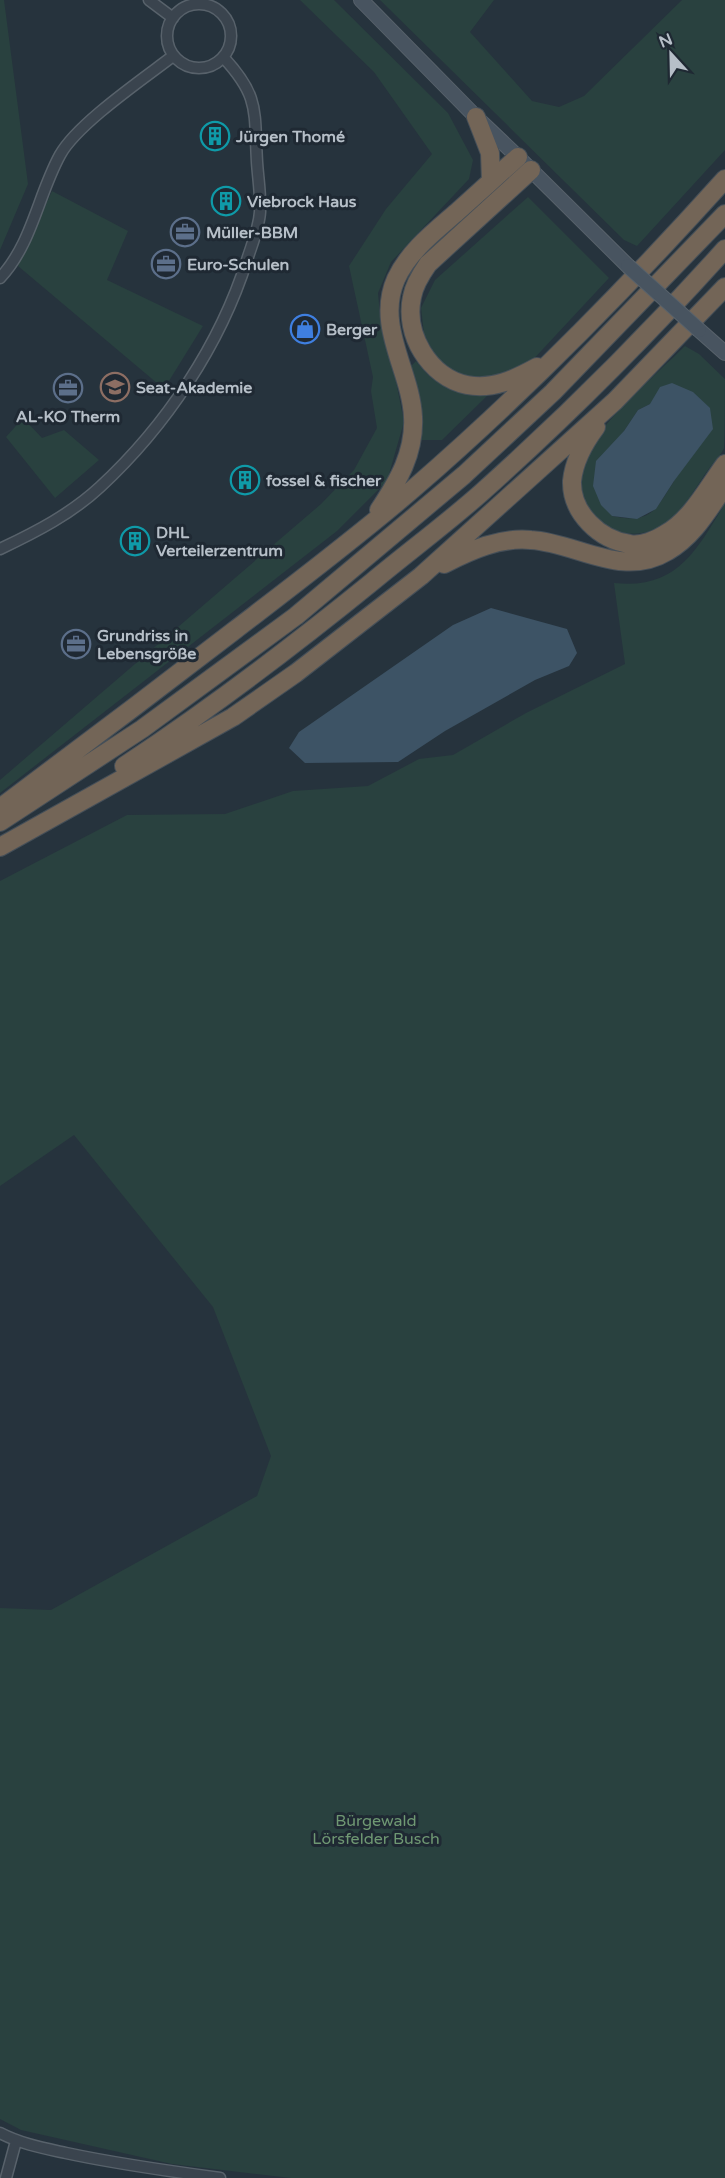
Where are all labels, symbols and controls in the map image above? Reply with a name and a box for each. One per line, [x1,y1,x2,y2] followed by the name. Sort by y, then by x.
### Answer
[641,24,701,84] north arrow
[656,29,675,53] text: N
[199,120,231,152] building icon: Jürgen Thomé
[235,127,345,147] place label: Jürgen Thomé
[210,185,242,217] building icon: Viebrock Haus
[247,192,357,212] place label: Viebrock Haus
[169,216,201,248] office icon: Müller-BBM
[206,223,298,243] place label: Müller-BBM
[150,248,182,280] office icon: Euro-Schulen
[187,255,289,275] place label: Euro-Schulen
[289,313,321,345] shop icon: Berger
[326,320,378,340] place label: Berger
[99,371,131,403] school or university icon: Seat-Akademie
[52,372,84,404] office icon: AL-KO Therm
[136,378,252,398] place label: Seat-Akademie
[16,407,120,427] place label: AL-KO Therm
[229,464,261,496] building icon: fossel & fischer
[265,471,382,491] place label: fossel & fischer
[156,523,283,561] place label: DHL Verteilerzentrum
[119,525,151,557] building icon: DHL Verteilerzentrum
[97,626,196,664] place label: Grundriss in Lebensgröße
[60,628,92,660] office icon: Grundriss in Lebensgröße
[312,1811,440,1849] park label: Bürgewald Lörsfelder Busch

